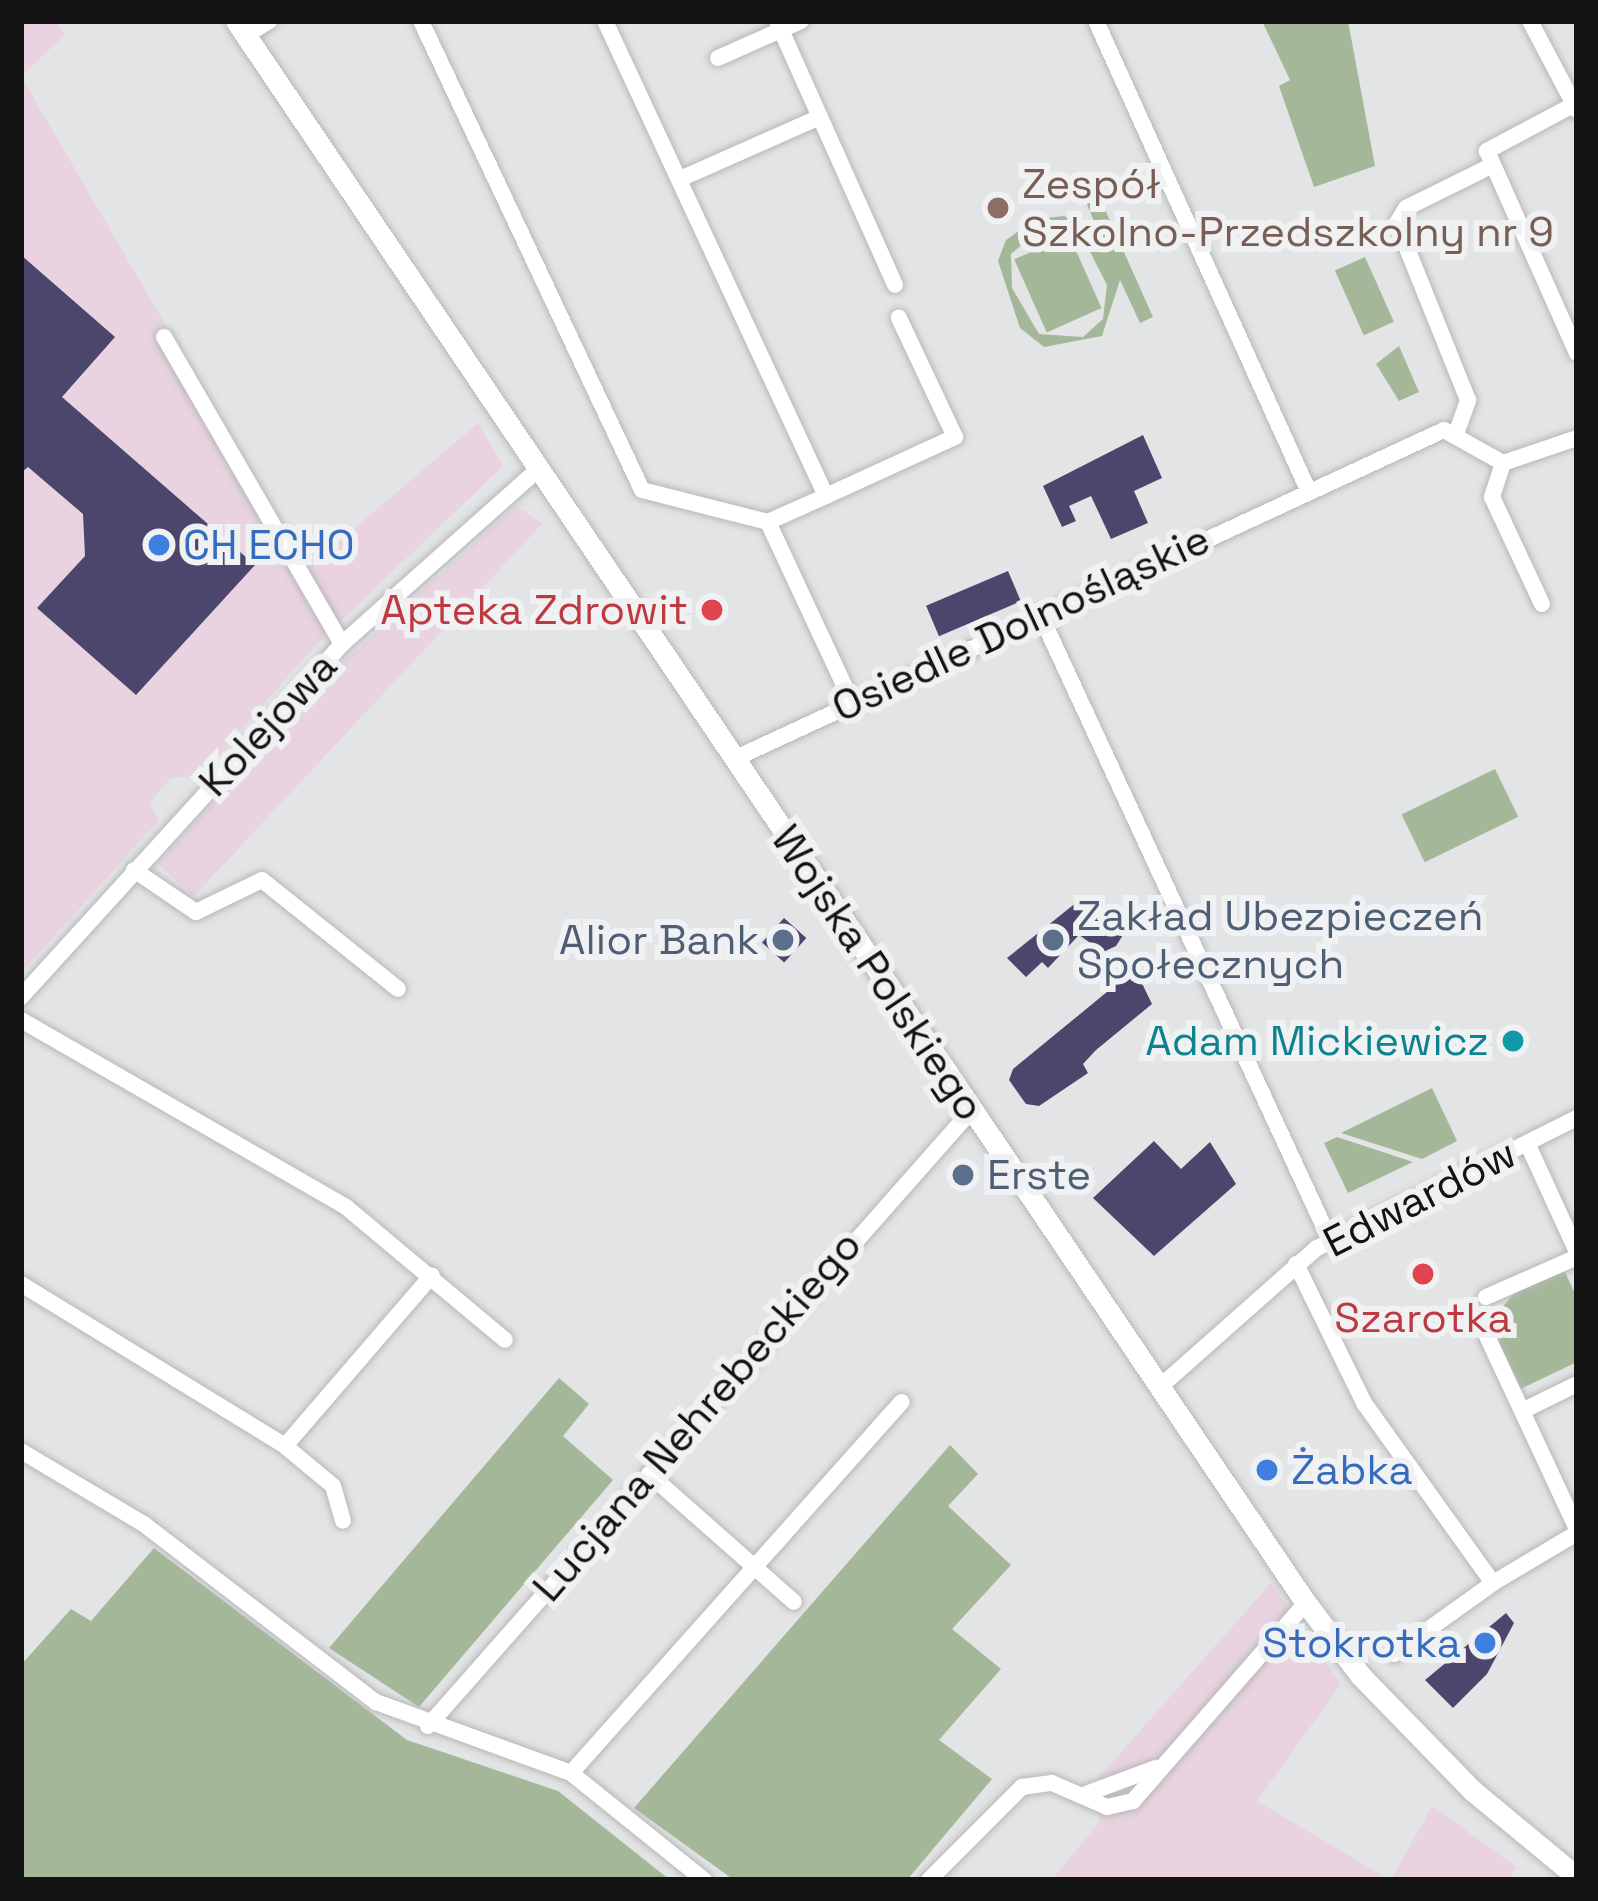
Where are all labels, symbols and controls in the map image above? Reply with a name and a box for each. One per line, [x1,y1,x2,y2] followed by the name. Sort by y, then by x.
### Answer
[1022,159,1554,258] place label: Zespół Szkolno-Przedszkolny nr 9
[985,195,1011,221] marker: Zespół Szkolno-Przedszkolny nr 9
[824,513,1218,733] street label: Osiedle Dolnośląskie
[183,520,355,570] place label: CH ECHO
[146,532,172,558] marker: CH ECHO
[380,585,688,635] place label: Apteka Zdrowit
[699,597,725,623] marker: Apteka Zdrowit
[188,641,348,807] street label: Kolejowa
[761,816,995,1130] street label: Wojska Polskiego
[1077,891,1483,990] place label: Zakład Ubezpieczeń Społecznych
[559,915,759,965] place label: Alior Bank
[770,927,796,953] marker: Alior Bank
[1040,927,1066,953] marker: Zakład Ubezpieczeń Społecznych
[1145,1016,1489,1066] place label: Adam Mickiewicz
[1500,1028,1526,1054] marker: Adam Mickiewicz
[1315,1128,1525,1268] street label: Edwardów
[987,1150,1091,1200] place label: Erste
[950,1162,976,1188] marker: Erste
[522,1220,872,1612] street label: Lucjana Nehrebeckiego
[1410,1261,1436,1287] marker: Szarotka
[1334,1293,1512,1343] place label: Szarotka
[1291,1445,1413,1495] place label: Żabka
[1254,1457,1280,1483] marker: Żabka
[1262,1618,1461,1668] place label: Stokrotka
[1472,1630,1498,1656] marker: Stokrotka

